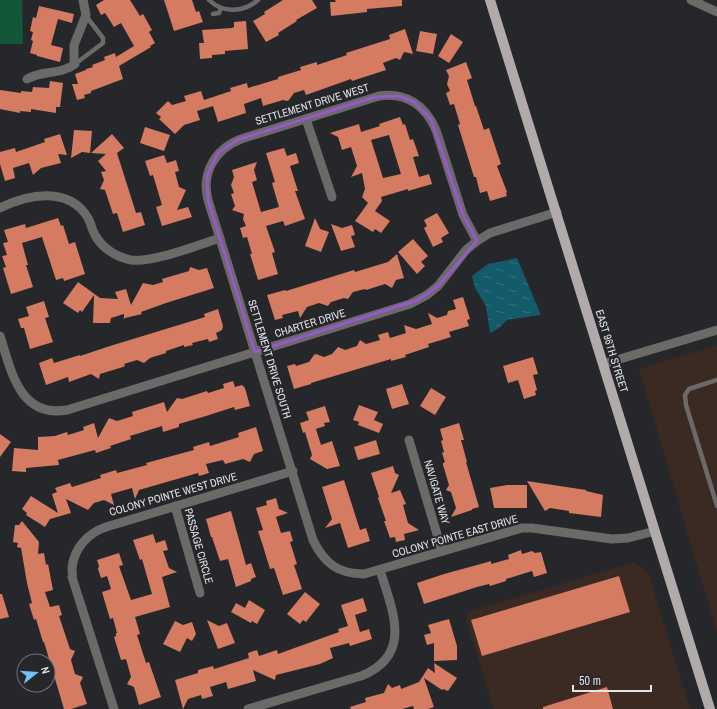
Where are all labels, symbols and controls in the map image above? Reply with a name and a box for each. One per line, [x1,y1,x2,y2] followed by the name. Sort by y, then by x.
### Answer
[253,80,371,128] street label: SETTLEMENT DRIVE WEST
[245,298,295,420] street label: SETTLEMENT DRIVE SOUTH
[273,306,347,340] street label: CHARTER DRIVE
[593,308,631,395] street label: EAST 96TH STREET
[421,458,453,526] street label: NAVIGATE WAY
[107,469,239,519] street label: COLONY POINTE WEST DRIVE
[182,507,216,585] street label: PASSAGE CIRCLE
[391,511,519,561] street label: COLONY POINTE EAST DRIVE
[16,653,56,693] north arrow
[38,665,53,675] text: N
[573,667,651,693] scale bar
[579,673,601,689] text: 50 m

